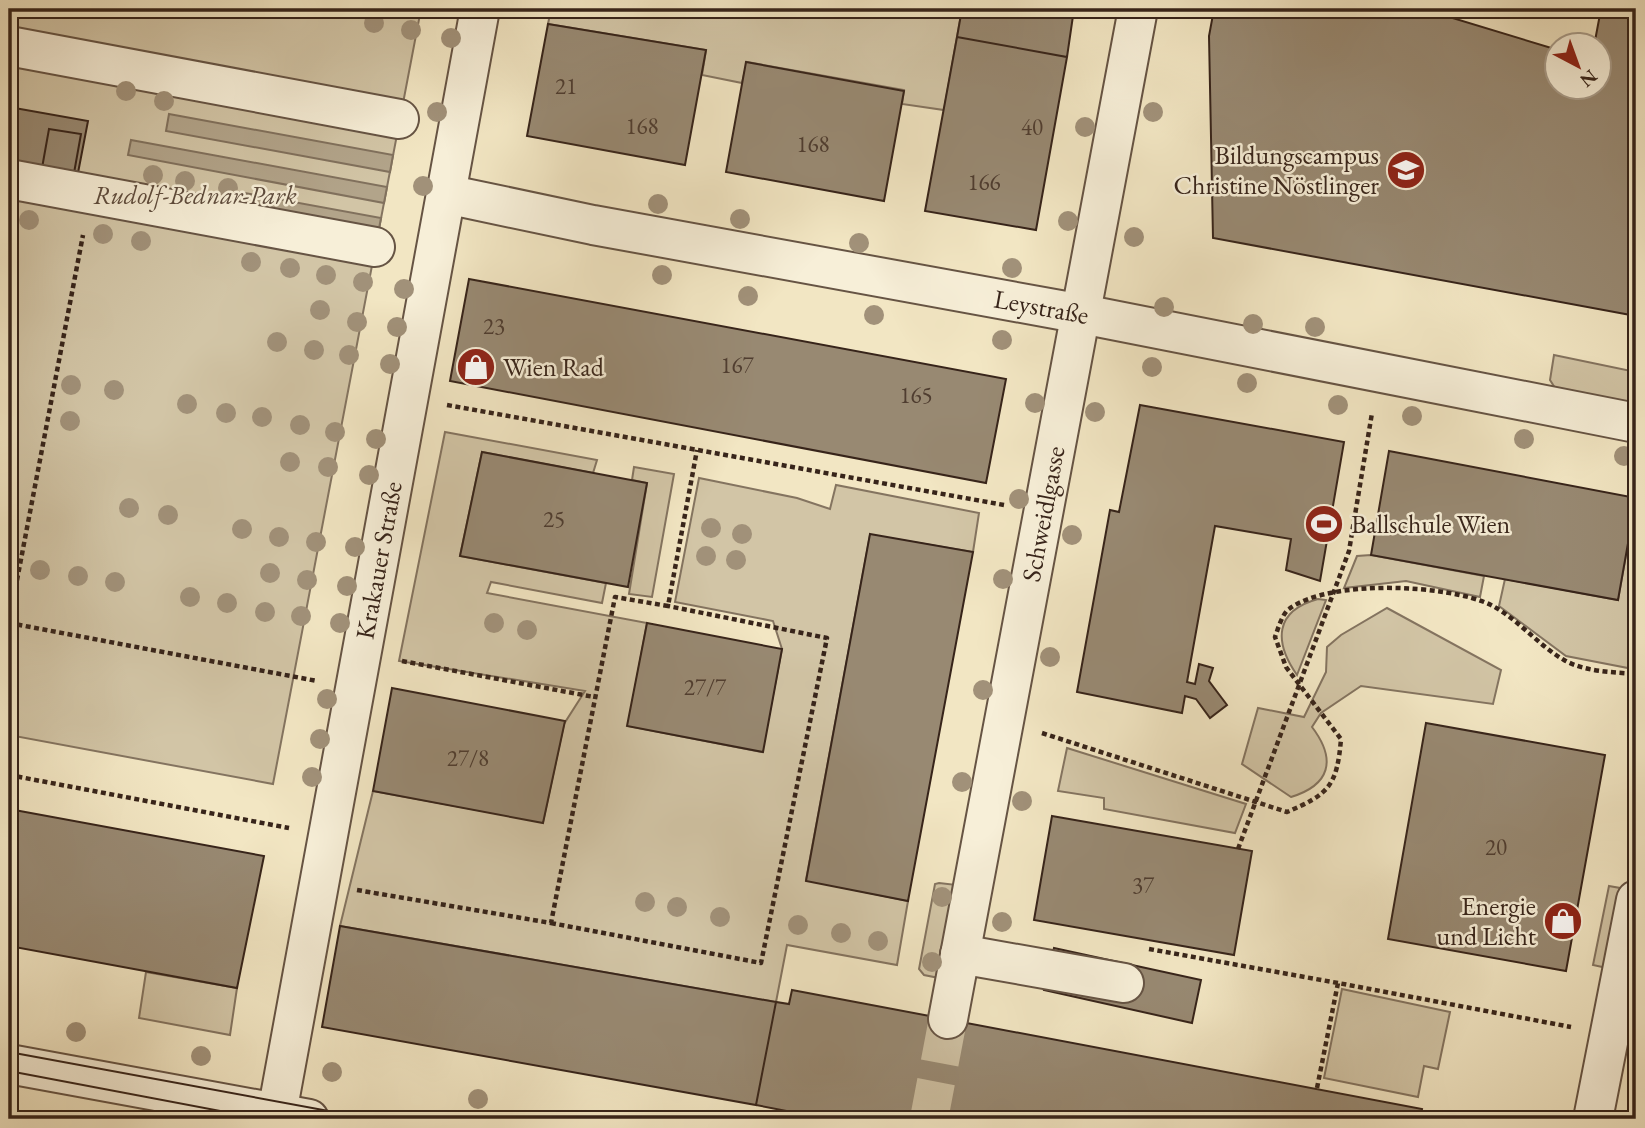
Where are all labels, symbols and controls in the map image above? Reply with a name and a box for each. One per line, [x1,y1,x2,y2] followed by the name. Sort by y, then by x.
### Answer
[1544,32,1614,102] north arrow
[1574,64,1603,93] text: N
[555,71,577,101] house number: 21
[625,111,659,141] house number: 168
[1021,112,1043,142] house number: 40
[796,129,830,159] house number: 168
[1174,138,1379,202] place label: Bildungscampus Christine Nöstlinger
[1385,149,1427,191] school or university icon: Bildungscampus Christine Nöstlinger
[967,167,1001,197] house number: 166
[93,178,297,212] park label: Rudolf-Bednar-Park
[991,281,1092,332] street label: Leystraße
[483,311,505,341] house number: 23
[455,346,497,388] shop icon: Wien Rad
[503,350,605,384] place label: Wien Rad
[720,350,755,380] house number: 167
[899,380,933,410] house number: 165
[1014,443,1072,584] street label: Schweidlgasse
[347,479,410,642] street label: Krakauer Straße
[1303,503,1345,545] sports icon: Ballschule Wien
[543,504,565,534] house number: 25
[1351,507,1511,541] place label: Ballschule Wien
[684,672,727,702] house number: 27/7
[447,743,489,773] house number: 27/8
[1485,832,1507,862] house number: 20
[1132,870,1155,900] house number: 37
[1437,889,1536,953] place label: Energie und Licht
[1542,900,1584,942] shop icon: Energie und Licht

